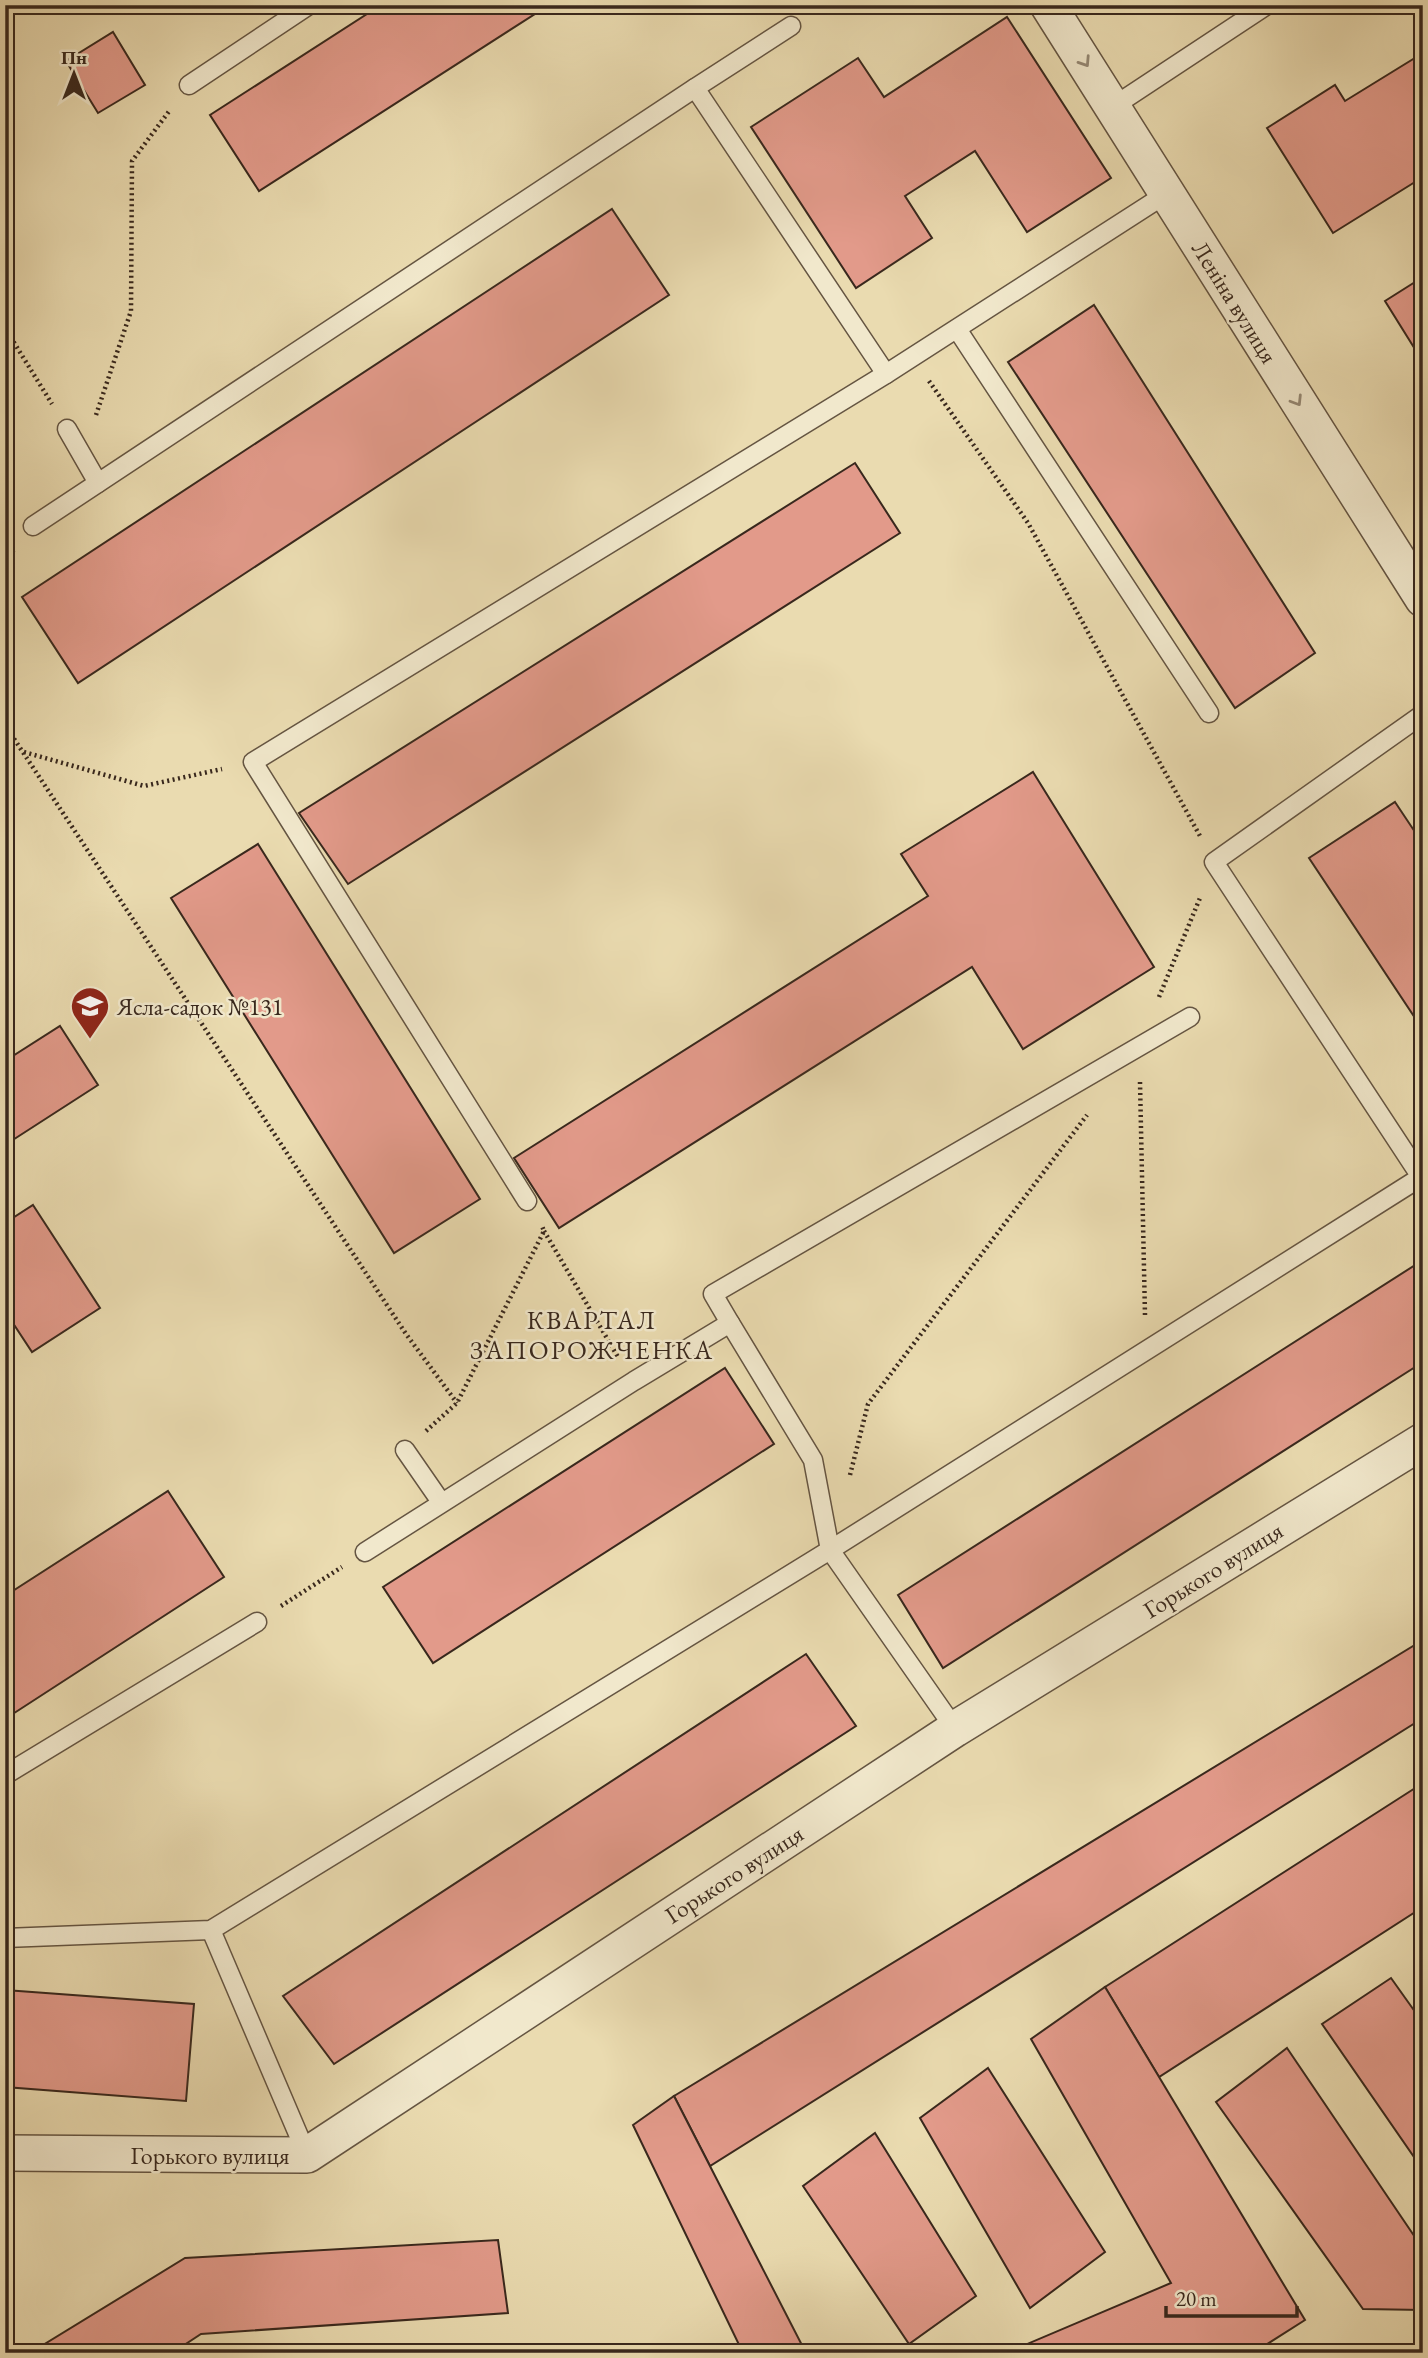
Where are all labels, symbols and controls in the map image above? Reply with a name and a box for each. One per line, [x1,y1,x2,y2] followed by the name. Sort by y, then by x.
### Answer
[38,38,108,108] north arrow
[61,45,87,70] text: Пн
[1077,55,1090,68] one-way arrow
[1185,235,1285,369] street label: Леніна вулиця
[1289,393,1302,406] one-way arrow
[69,985,111,1040] school or university icon: Ясла-садок №131
[116,991,283,1022] place label: Ясла-садок №131
[470,1303,714,1367] district label: КВАРТАЛ ЗАПОРОЖЧЕНКА
[1137,1515,1289,1625] street label: Горького вулиця
[659,1818,809,1930] street label: Горького вулиця
[131,2140,290,2171] street label: Горького вулиця
[1166,2274,1297,2318] scale bar
[1176,2285,1217,2312] text: 20 m

